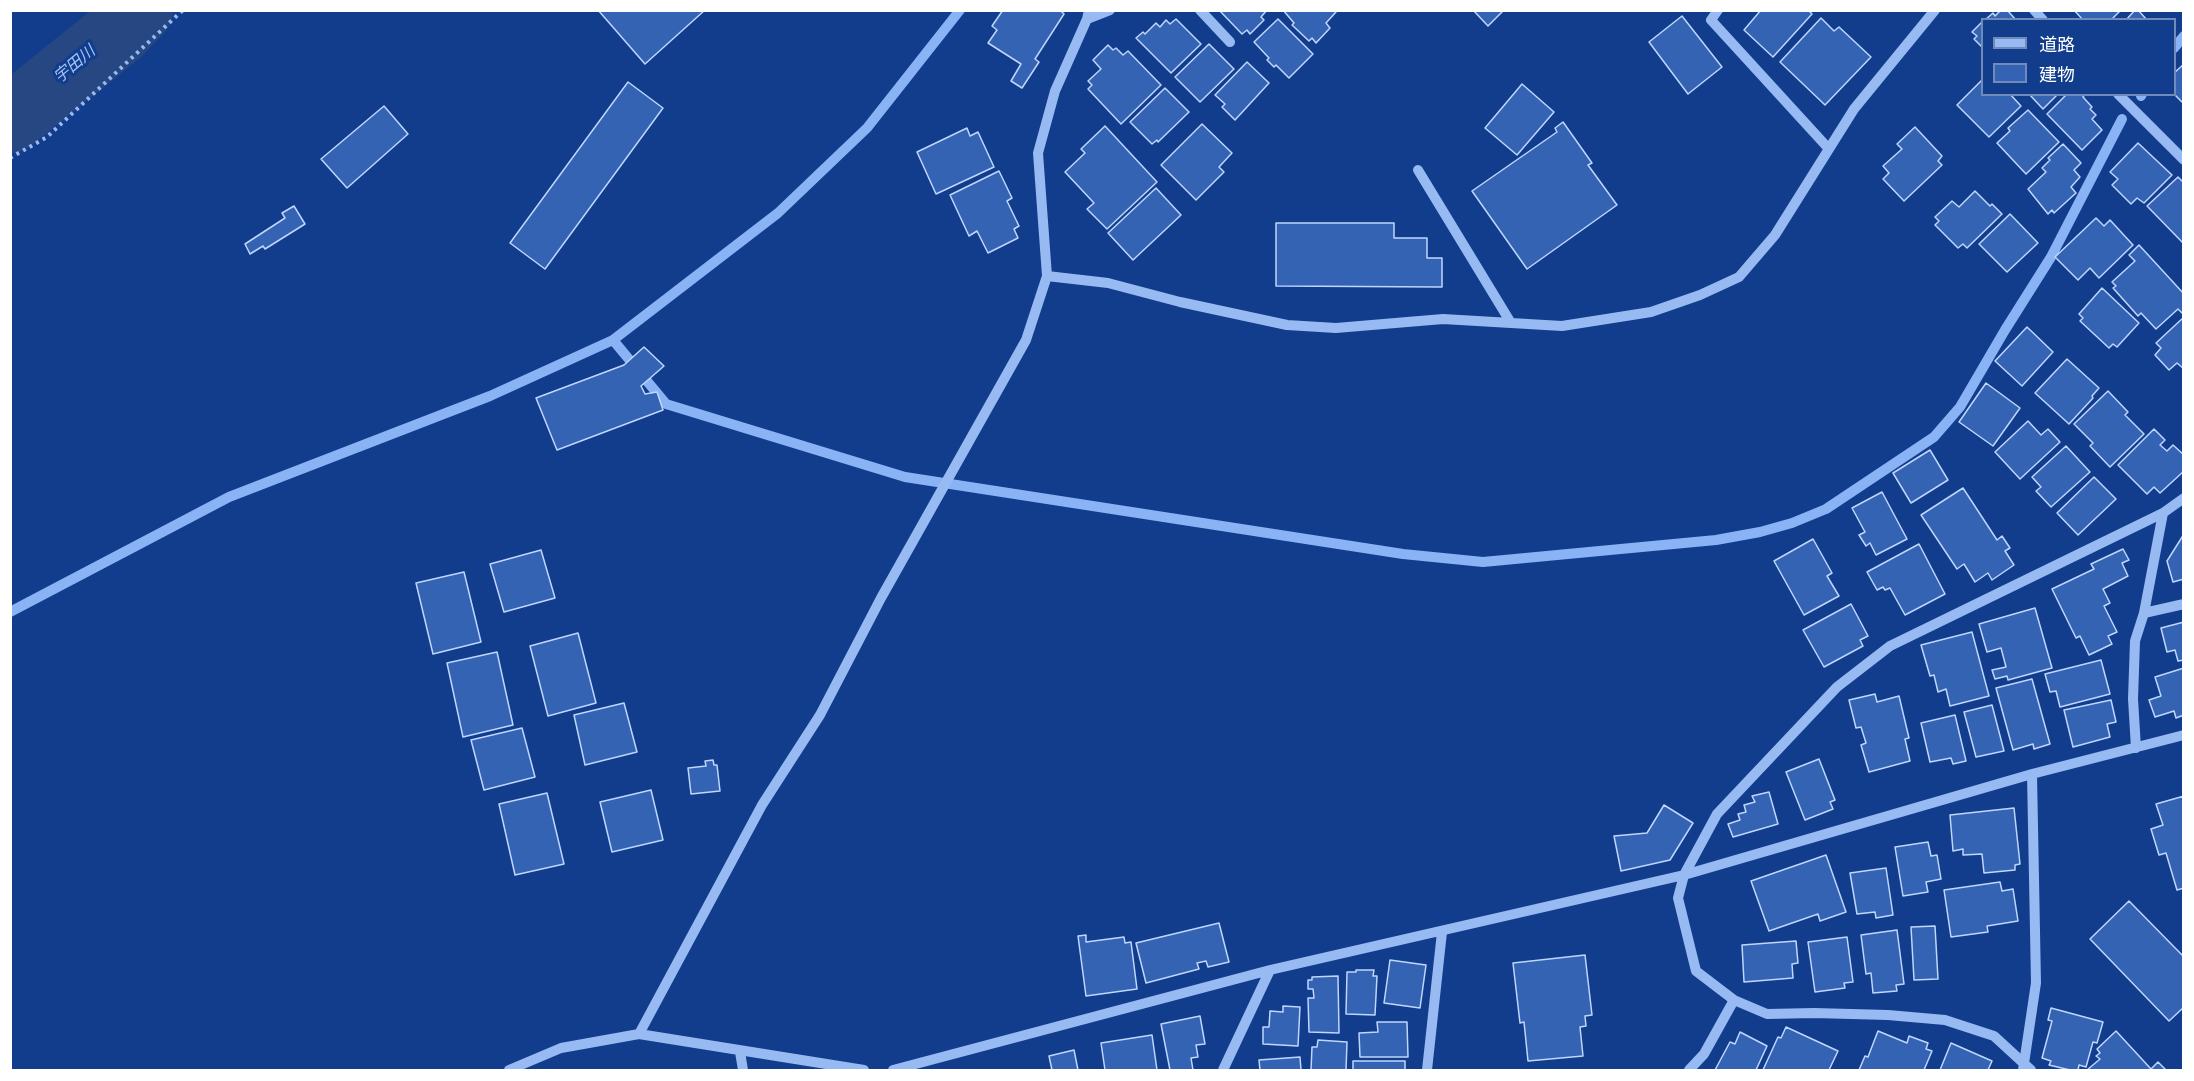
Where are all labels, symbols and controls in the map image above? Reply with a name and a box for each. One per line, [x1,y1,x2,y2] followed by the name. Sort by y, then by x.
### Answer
[1981,18,2176,96] legend
[2039,34,2075,55] text: 道路
[50,42,100,88] water label: 宇田川
[2039,64,2075,85] text: 建物

